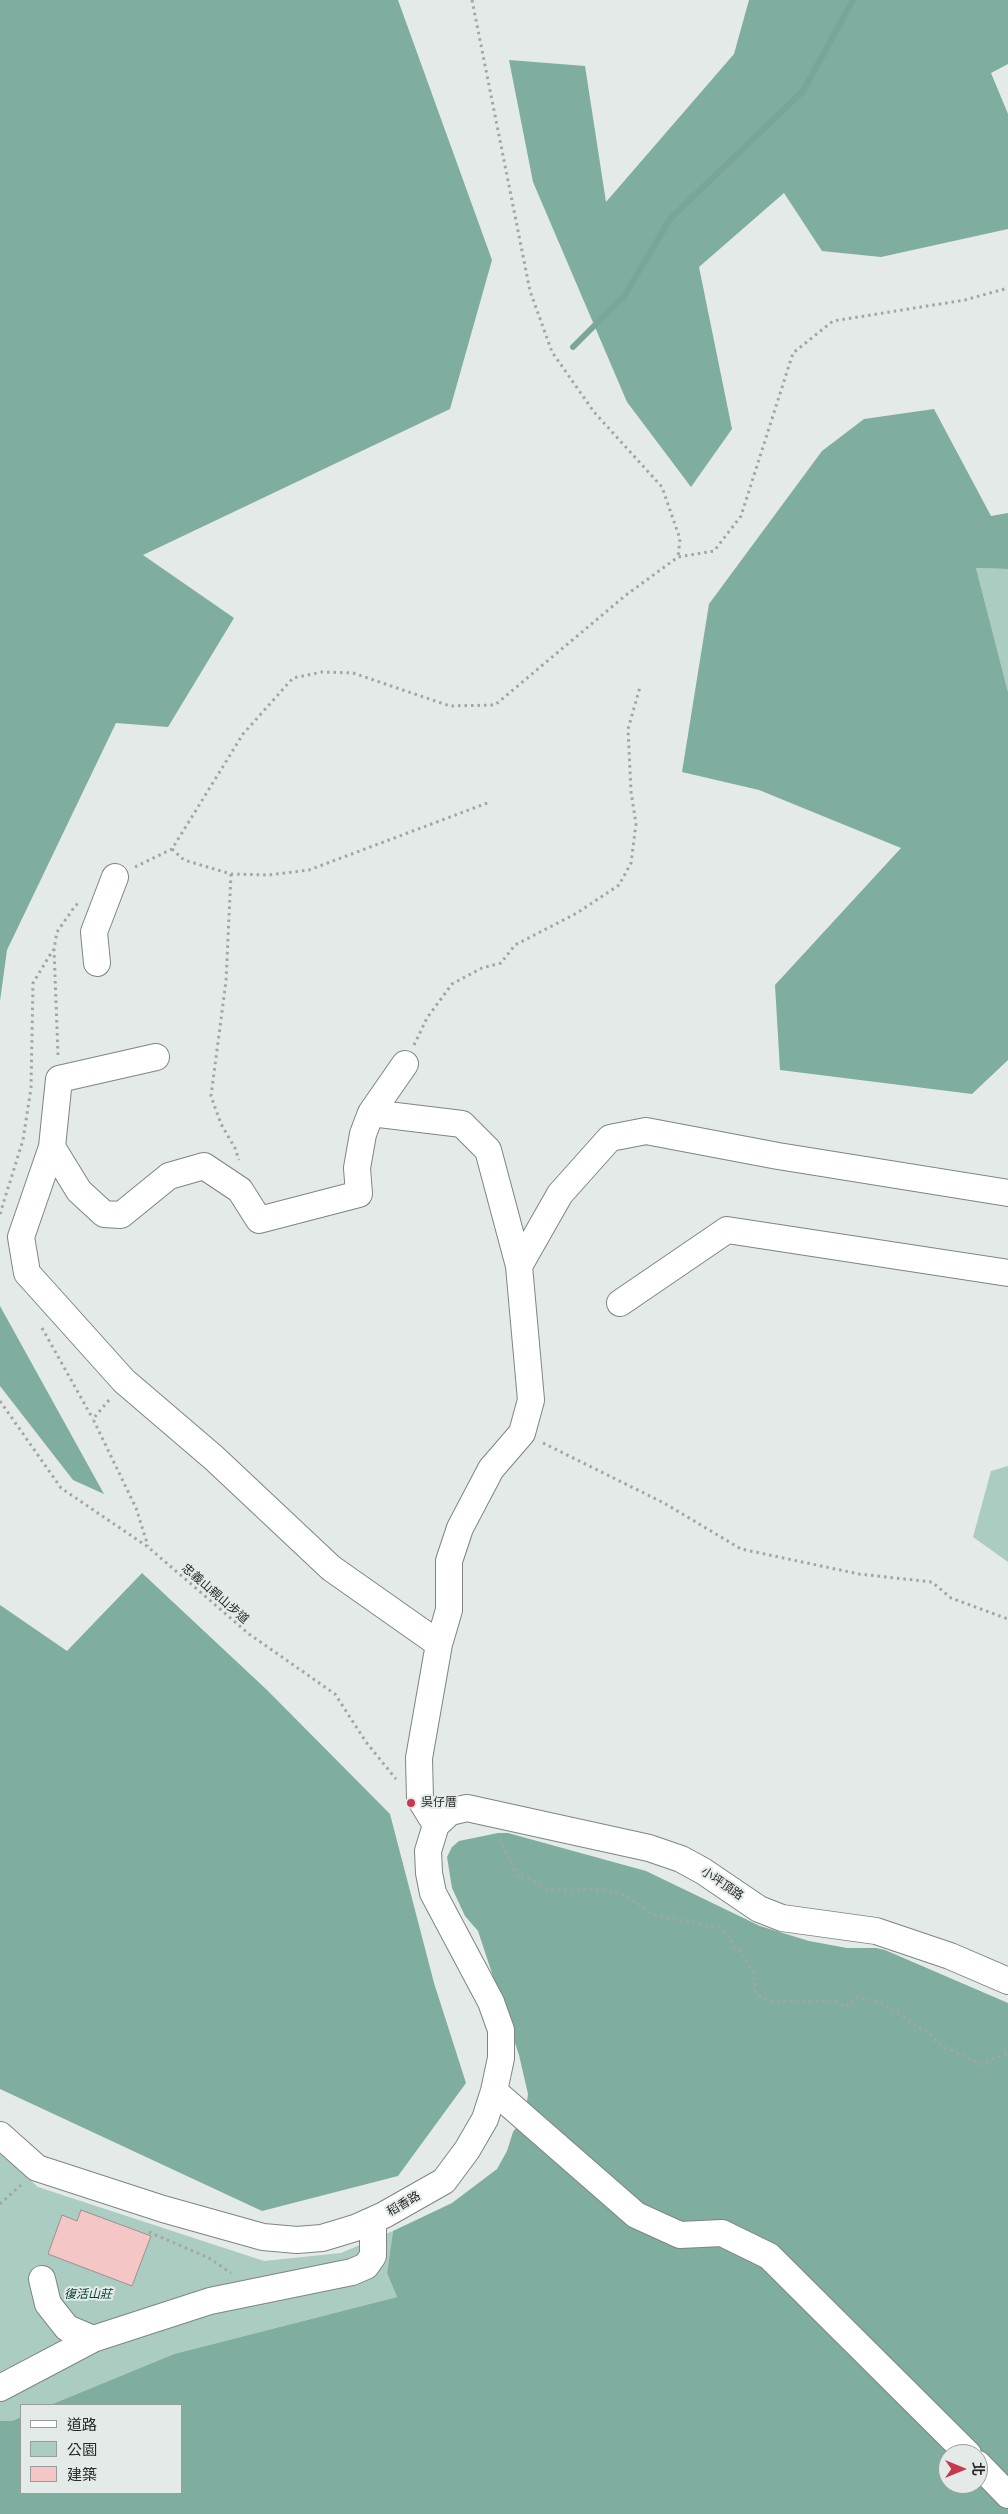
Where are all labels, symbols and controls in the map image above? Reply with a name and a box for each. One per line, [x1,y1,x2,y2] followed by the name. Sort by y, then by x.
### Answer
[179,1561,251,1627] street label: 忠義山親山步道
[421,1796,457,1810] place label: 吳仔厝
[405,1797,417,1809] marker: 吳仔厝
[698,1865,746,1903] street label: 小坪頂路
[385,2189,423,2219] street label: 稻香路
[64,2288,112,2302] park label: 復活山莊
[20,2404,182,2494] legend
[67,2416,97,2434] text: 道路
[67,2441,97,2459] text: 公園
[938,2444,988,2494] north arrow
[969,2462,986,2476] text: 北
[67,2466,97,2484] text: 建築

